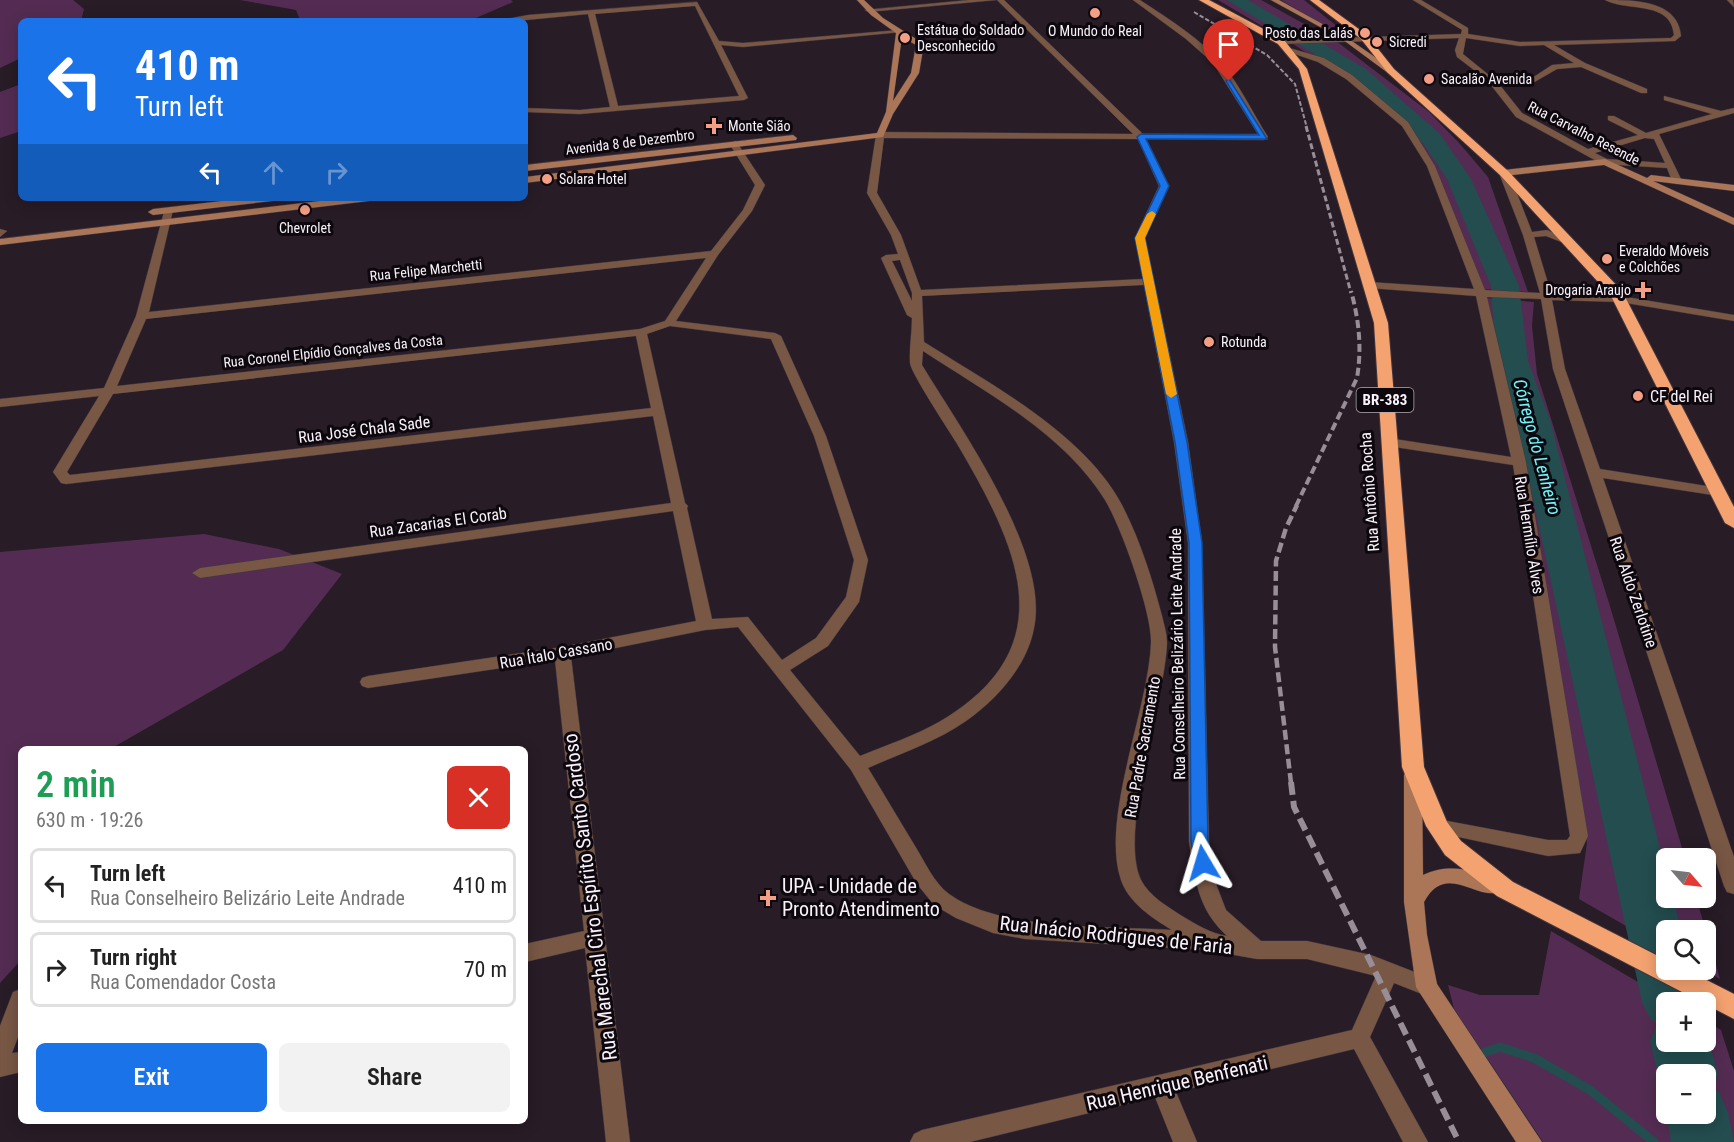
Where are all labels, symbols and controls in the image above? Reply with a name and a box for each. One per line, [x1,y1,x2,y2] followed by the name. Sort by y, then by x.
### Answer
[1088,6,1102,20] marker: O Mundo do Real
[1203,19,1254,81] pin
[917,22,1024,54] place label: Estátua do Soldado Desconhecido
[1048,23,1142,39] place label: O Mundo do Real
[1265,25,1353,41] place label: Posto das Lalás
[1358,26,1372,40] marker: Posto das Lalás
[1212,28,1245,61] icon: arrive
[898,31,912,45] marker: Estátua do Soldado Desconhecido
[1389,34,1427,50] place label: Sicredi
[1370,35,1384,49] marker: Sicredi
[135,41,240,90] text: 410 m
[36,42,114,120] icon: left
[1441,71,1532,87] place label: Sacalão Avenida
[1422,72,1436,86] marker: Sacalão Avenida
[135,91,224,123] text: Turn left
[1525,98,1643,168] street label: Rua Carvalho Resende
[705,117,723,135] marker: Monte Sião
[728,118,791,134] place label: Monte Sião
[565,126,695,158] street label: Avenida 8 de Dezembro
[194,156,227,189] icon: left
[257,156,290,189] icon: ahead
[320,156,353,189] icon: right
[559,171,627,187] place label: Solara Hotel
[540,172,554,186] marker: Solara Hotel
[298,203,312,217] marker: Chevrolet
[279,220,331,236] place label: Chevrolet
[1619,243,1709,275] place label: Everaldo Móveis e Colchões
[1600,252,1614,266] marker: Everaldo Móveis e Colchões
[369,256,483,284] street label: Rua Felipe Marchetti
[1545,282,1631,298] place label: Drogaria Araujo
[1636,283,1650,297] marker: Drogaria Araujo
[223,332,443,370] street label: Rua Coronel Elpídio Gonçalves da Costa
[1221,334,1267,350] place label: Rotunda
[1202,335,1216,349] marker: Rotunda
[1509,377,1566,517] water label: Córrego do Lenheiro
[1650,387,1713,406] place label: CF del Rei
[1356,388,1414,412] road number: BR-383
[1631,389,1645,403] marker: CF del Rei
[297,412,431,447] street label: Rua José Chala Sade
[1356,432,1383,552] street label: Rua Antônio Rocha
[1511,475,1548,595] street label: Rua Hermílio Alves
[368,503,508,542] street label: Rua Zacarias El Corab
[1166,528,1189,780] street label: Rua Conselheiro Belizário Leite Andrade
[1606,534,1661,650] street label: Rua Aldo Zerlotine
[498,634,614,673] street label: Rua Ítalo Cassano
[1121,675,1164,819] street label: Rua Padre Sacramento
[558,732,622,1062] street label: Rua Marechal Ciro Espírito Santo Cardoso
[36,764,116,806] text: 2 min
[447,766,510,829] button: close
[36,808,143,832] text: 630 m · 19:26
[1171,831,1235,895] position arrow
[1656,848,1716,908] north arrow
[1656,848,1716,1124] map controls
[90,861,165,886] text: Turn left
[39,869,72,902] icon: left
[453,873,507,898] text: 410 m
[782,874,940,921] place label: UPA - Unidade de Pronto Atendimento
[90,886,405,910] text: Rua Conselheiro Belizário Leite Andrade
[759,889,777,907] marker: UPA - Unidade de Pronto Atendimento
[998,911,1234,959] street label: Rua Inácio Rodrigues de Faria
[1656,920,1716,980] button: search
[90,945,177,970] text: Turn right
[39,953,72,986] icon: right
[464,957,507,982] text: 70 m
[90,970,276,994] text: Rua Comendador Costa
[1656,992,1716,1052] button: +
[36,1043,267,1112] button: Exit
[279,1043,510,1112] button: Share
[1084,1050,1270,1116] street label: Rua Henrique Benfenati
[1656,1064,1716,1124] button: −

